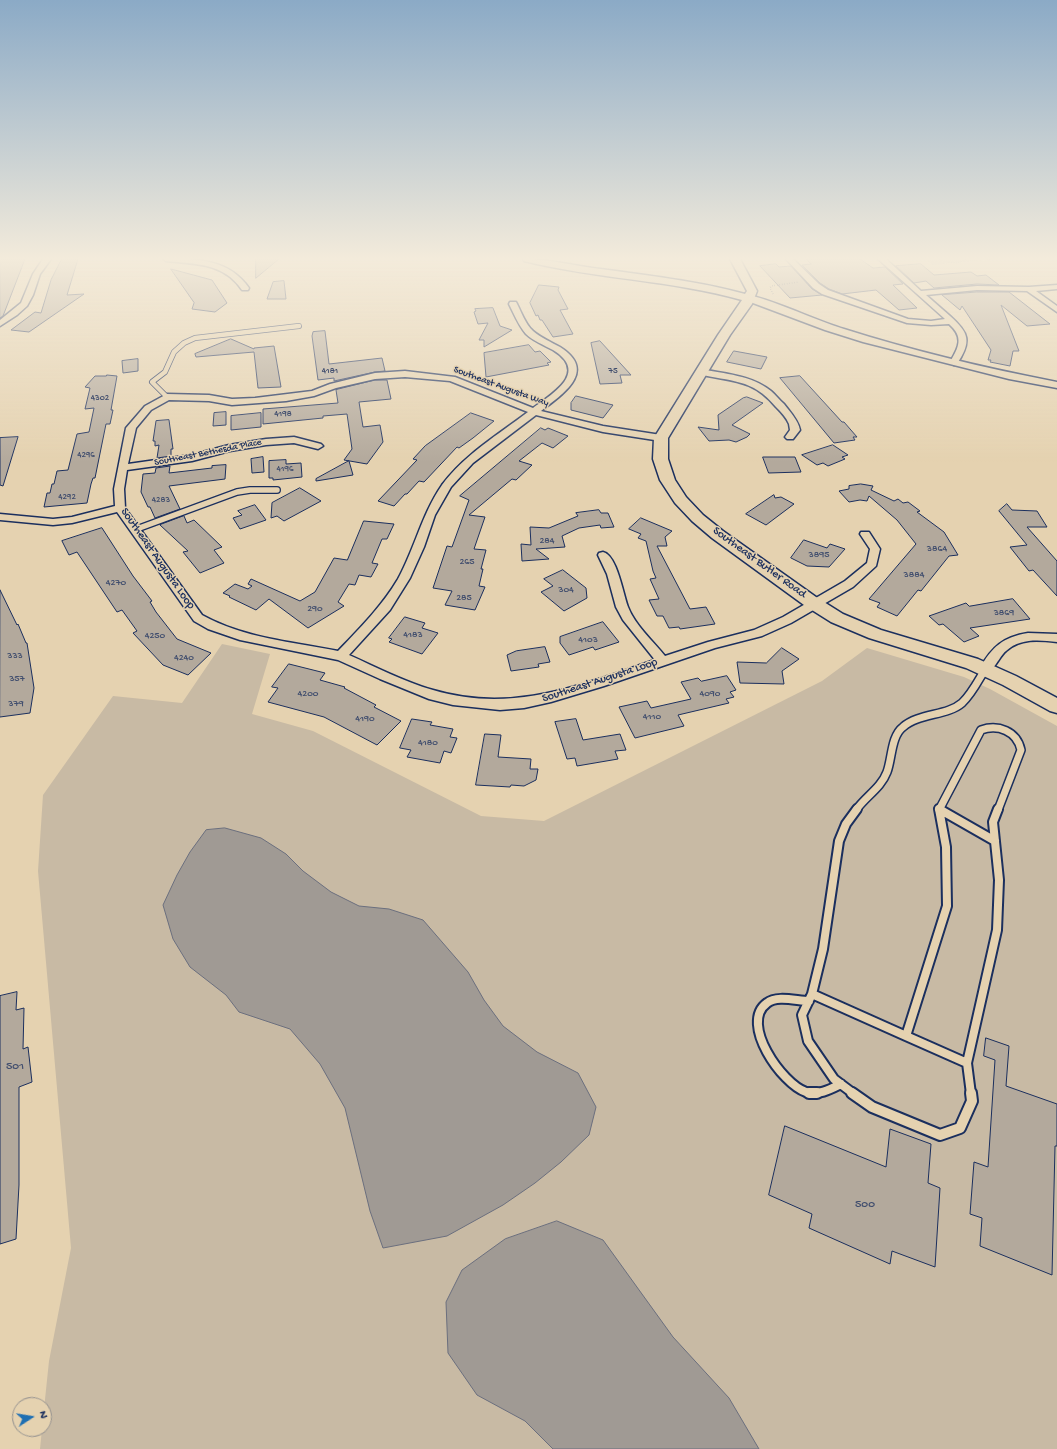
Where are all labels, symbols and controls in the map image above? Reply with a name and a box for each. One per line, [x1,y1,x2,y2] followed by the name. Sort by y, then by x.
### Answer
[452,364,550,410] street label: Southeast Augusta Way
[322,367,338,377] house number: 4181
[608,367,618,377] house number: 75
[91,394,109,404] house number: 4302
[274,410,292,420] house number: 4198
[153,437,263,469] street label: Southeast Bethesda Place
[77,451,95,461] house number: 4296
[277,465,293,475] house number: 4196
[58,493,76,503] house number: 4292
[152,496,170,506] house number: 4283
[117,506,197,612] street label: Southeast Augusta Loop
[709,524,809,602] street label: Southeast Butler Road
[539,535,555,547] house number: 284
[927,543,947,555] house number: 3864
[809,549,829,561] house number: 3895
[459,556,475,568] house number: 265
[904,569,924,581] house number: 3884
[106,577,126,589] house number: 4270
[558,584,574,596] house number: 304
[456,592,472,604] house number: 285
[307,603,323,615] house number: 290
[994,607,1014,619] house number: 3869
[403,629,423,641] house number: 4183
[145,630,165,642] house number: 4250
[578,634,598,646] house number: 4103
[7,650,23,662] house number: 333
[174,652,194,664] house number: 4240
[540,656,660,706] street label: Southeast Augusta Loop
[9,673,25,685] house number: 357
[298,688,318,700] house number: 4200
[699,688,721,700] house number: 4090
[8,698,24,710] house number: 379
[643,711,661,723] house number: 4110
[355,713,375,725] house number: 4190
[418,737,438,749] house number: 4180
[6,1060,24,1074] house number: 501
[855,1198,875,1212] house number: 500
[12,1397,52,1437] north arrow
[36,1410,49,1419] text: N

